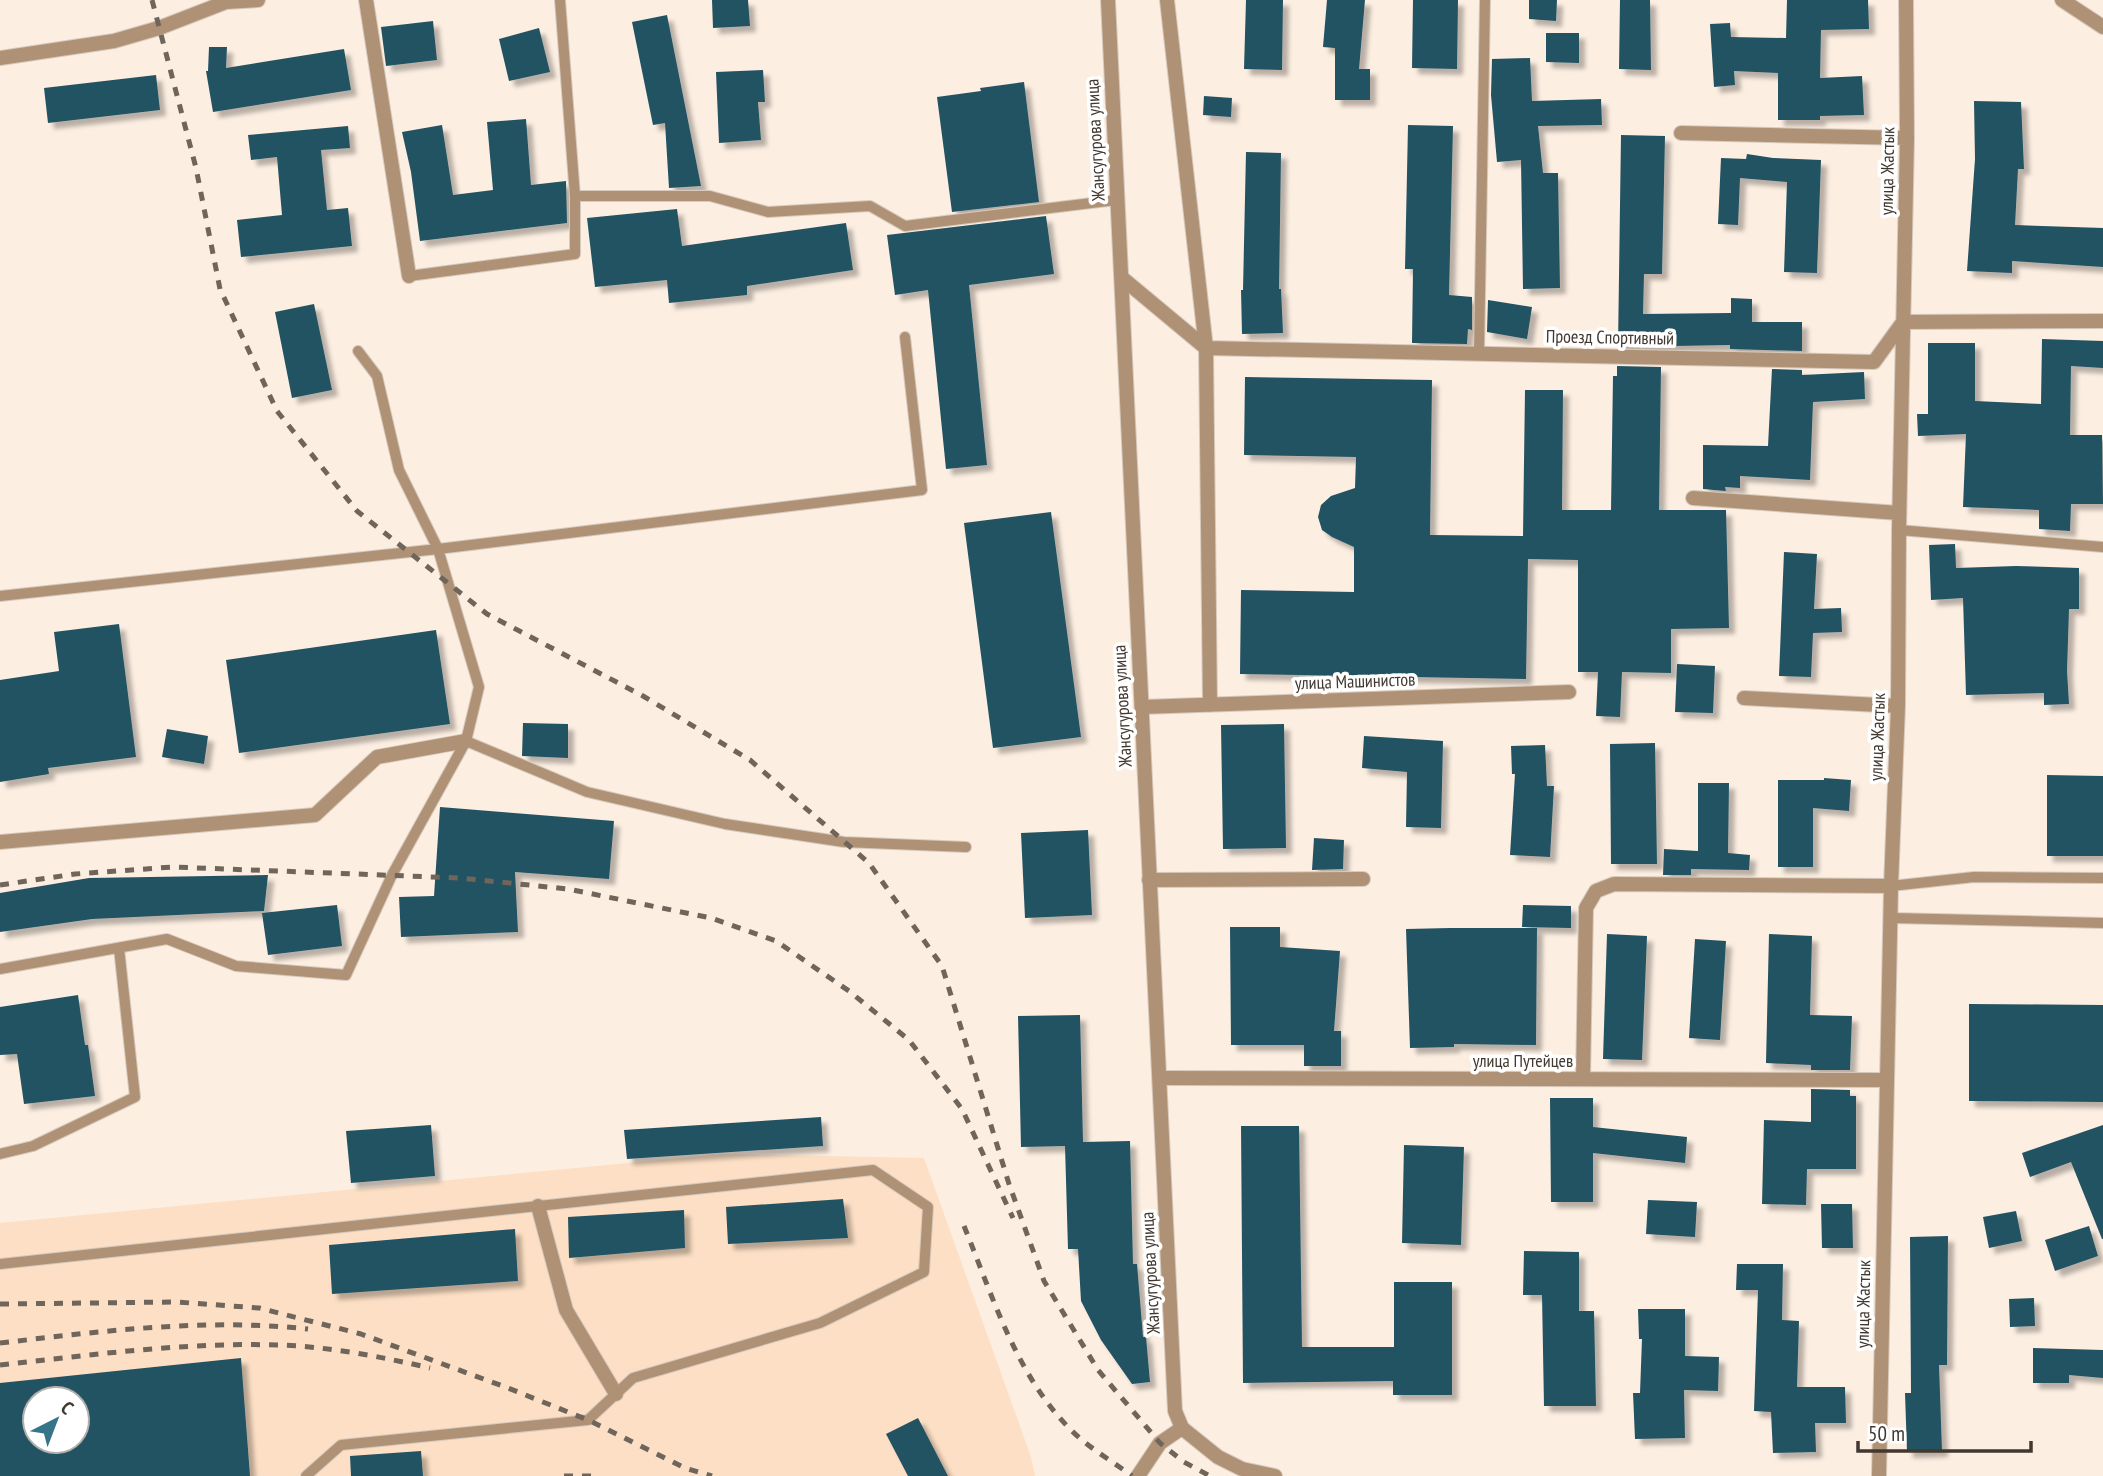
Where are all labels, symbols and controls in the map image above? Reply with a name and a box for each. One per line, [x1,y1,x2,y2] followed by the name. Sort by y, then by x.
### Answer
[1080,78,1110,203] street label: Жансугурова улица
[1875,127,1899,215] street label: улица Жастык
[1546,324,1674,350] street label: Проезд Спортивный
[1107,644,1137,769] street label: Жансугурова улица
[1294,667,1416,695] street label: улица Машинистов
[1864,692,1890,782] street label: улица Жастык
[1473,1049,1573,1072] street label: улица Путейцев
[1135,1211,1165,1336] street label: Жансугурова улица
[1851,1260,1875,1348] street label: улица Жастык
[21,1385,91,1455] north arrow
[56,1396,79,1419] text: С
[1858,1410,2031,1454] scale bar
[1868,1420,1905,1447] text: 50 m

